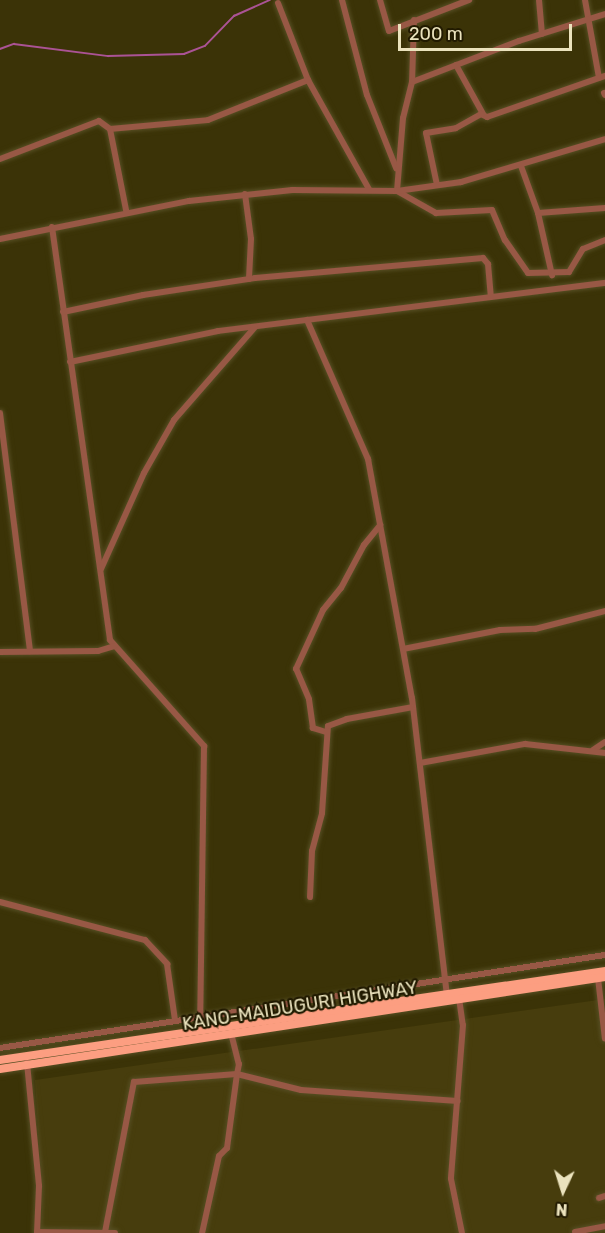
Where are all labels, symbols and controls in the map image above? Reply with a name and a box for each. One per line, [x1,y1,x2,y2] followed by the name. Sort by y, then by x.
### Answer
[401,12,575,50] scale bar
[409,23,463,45] text: 200 m
[181,977,419,1035] street label: KANO-MAIDUGURI HIGHWAY
[533,1161,593,1221] north arrow
[555,1200,568,1219] text: N

